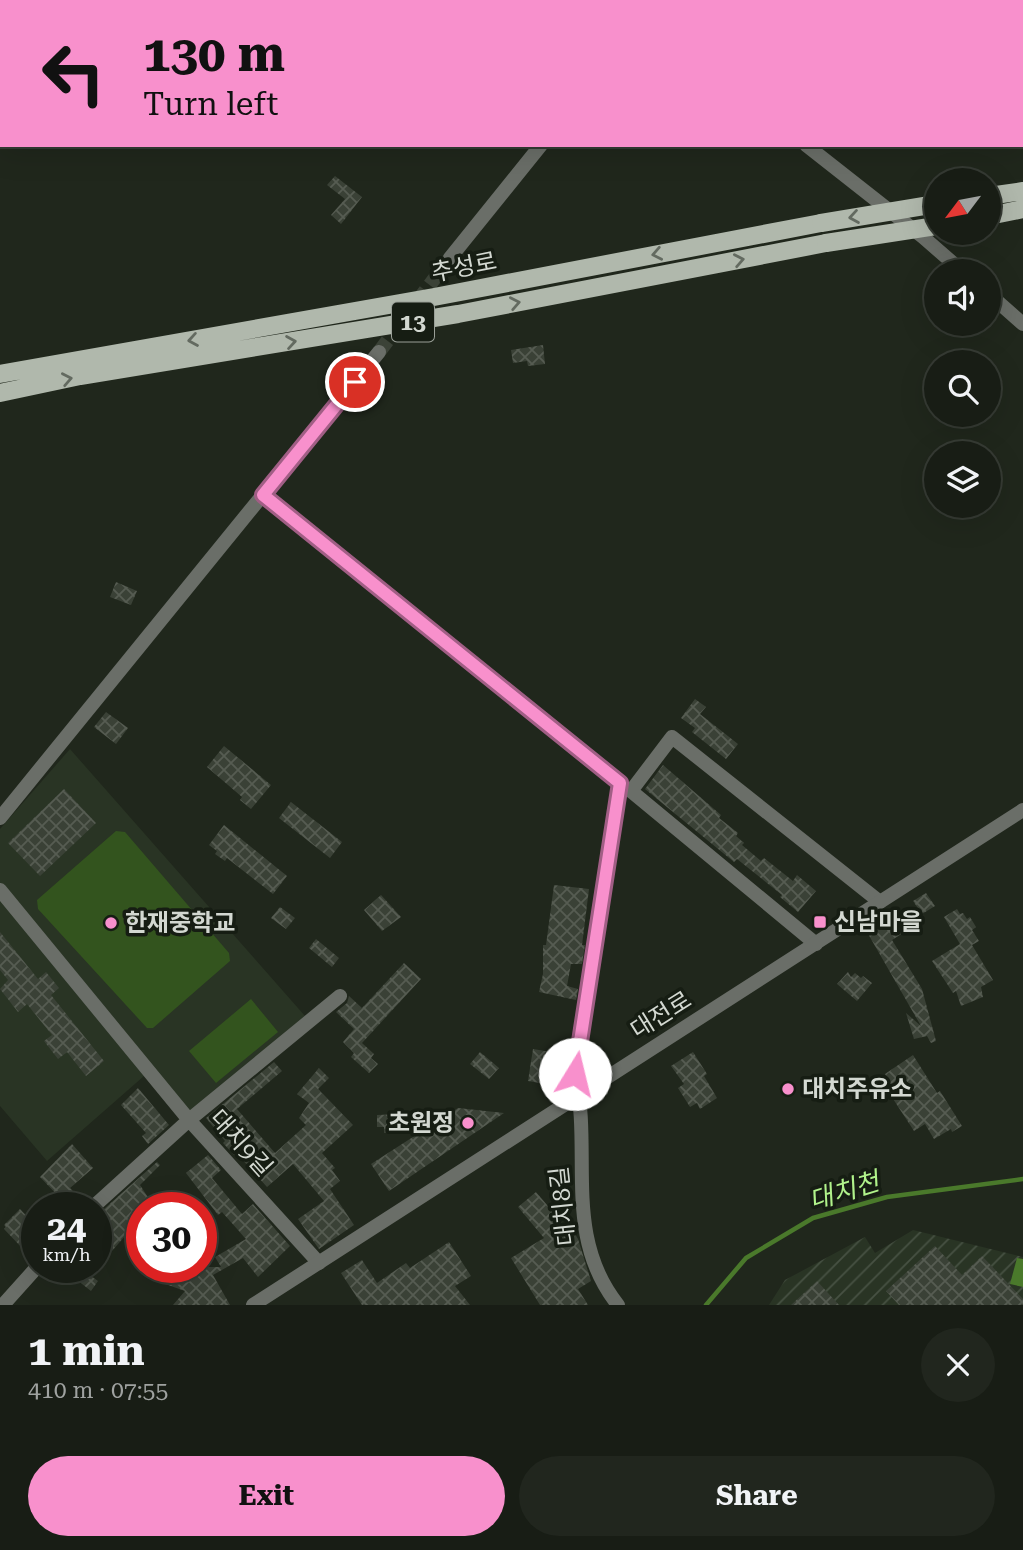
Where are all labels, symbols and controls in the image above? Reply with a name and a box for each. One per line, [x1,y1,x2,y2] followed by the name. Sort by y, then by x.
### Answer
[143,26,285,83] text: 130 m
[28,28,119,119] icon: left
[143,85,278,123] text: Turn left
[924,168,1001,245] north arrow
[924,168,1001,518] map controls
[848,209,860,224] one-way arrow
[651,246,663,261] one-way arrow
[429,247,499,287] street label: 추성로
[733,253,745,268] one-way arrow
[924,259,1001,336] button: sound
[510,296,521,311] one-way arrow
[392,302,434,342] road number: 13
[187,332,199,347] one-way arrow
[285,335,297,350] one-way arrow
[924,350,1001,427] button: search
[325,352,385,412] pin
[336,363,374,401] icon: arrive
[61,372,73,387] one-way arrow
[924,441,1001,518] button: layers
[834,908,922,936] place label: 신남마을
[125,909,235,937] place label: 한재중학교
[812,914,828,930] marker: 신남마을
[103,915,119,931] marker: 한재중학교
[625,986,697,1044] street label: 대전로
[538,1037,612,1111] position arrow
[802,1075,912,1103] place label: 대치주유소
[780,1081,796,1097] marker: 대치주유소
[204,1104,278,1182] street label: 대치9길
[388,1109,454,1137] place label: 초원정
[460,1115,476,1131] marker: 초원정
[545,1165,581,1247] street label: 대치8길
[805,1165,886,1216] water label: 대치천
[126,1192,217,1283] speed limit sign: 30
[47,1208,86,1249] text: 24
[42,1244,91,1265] text: km/h
[28,1326,145,1375] text: 1 min
[921,1328,995,1402] button: close
[28,1377,168,1404] text: 410 m · 07:55
[28,1456,505,1536] button: Exit
[519,1456,995,1536] button: Share

